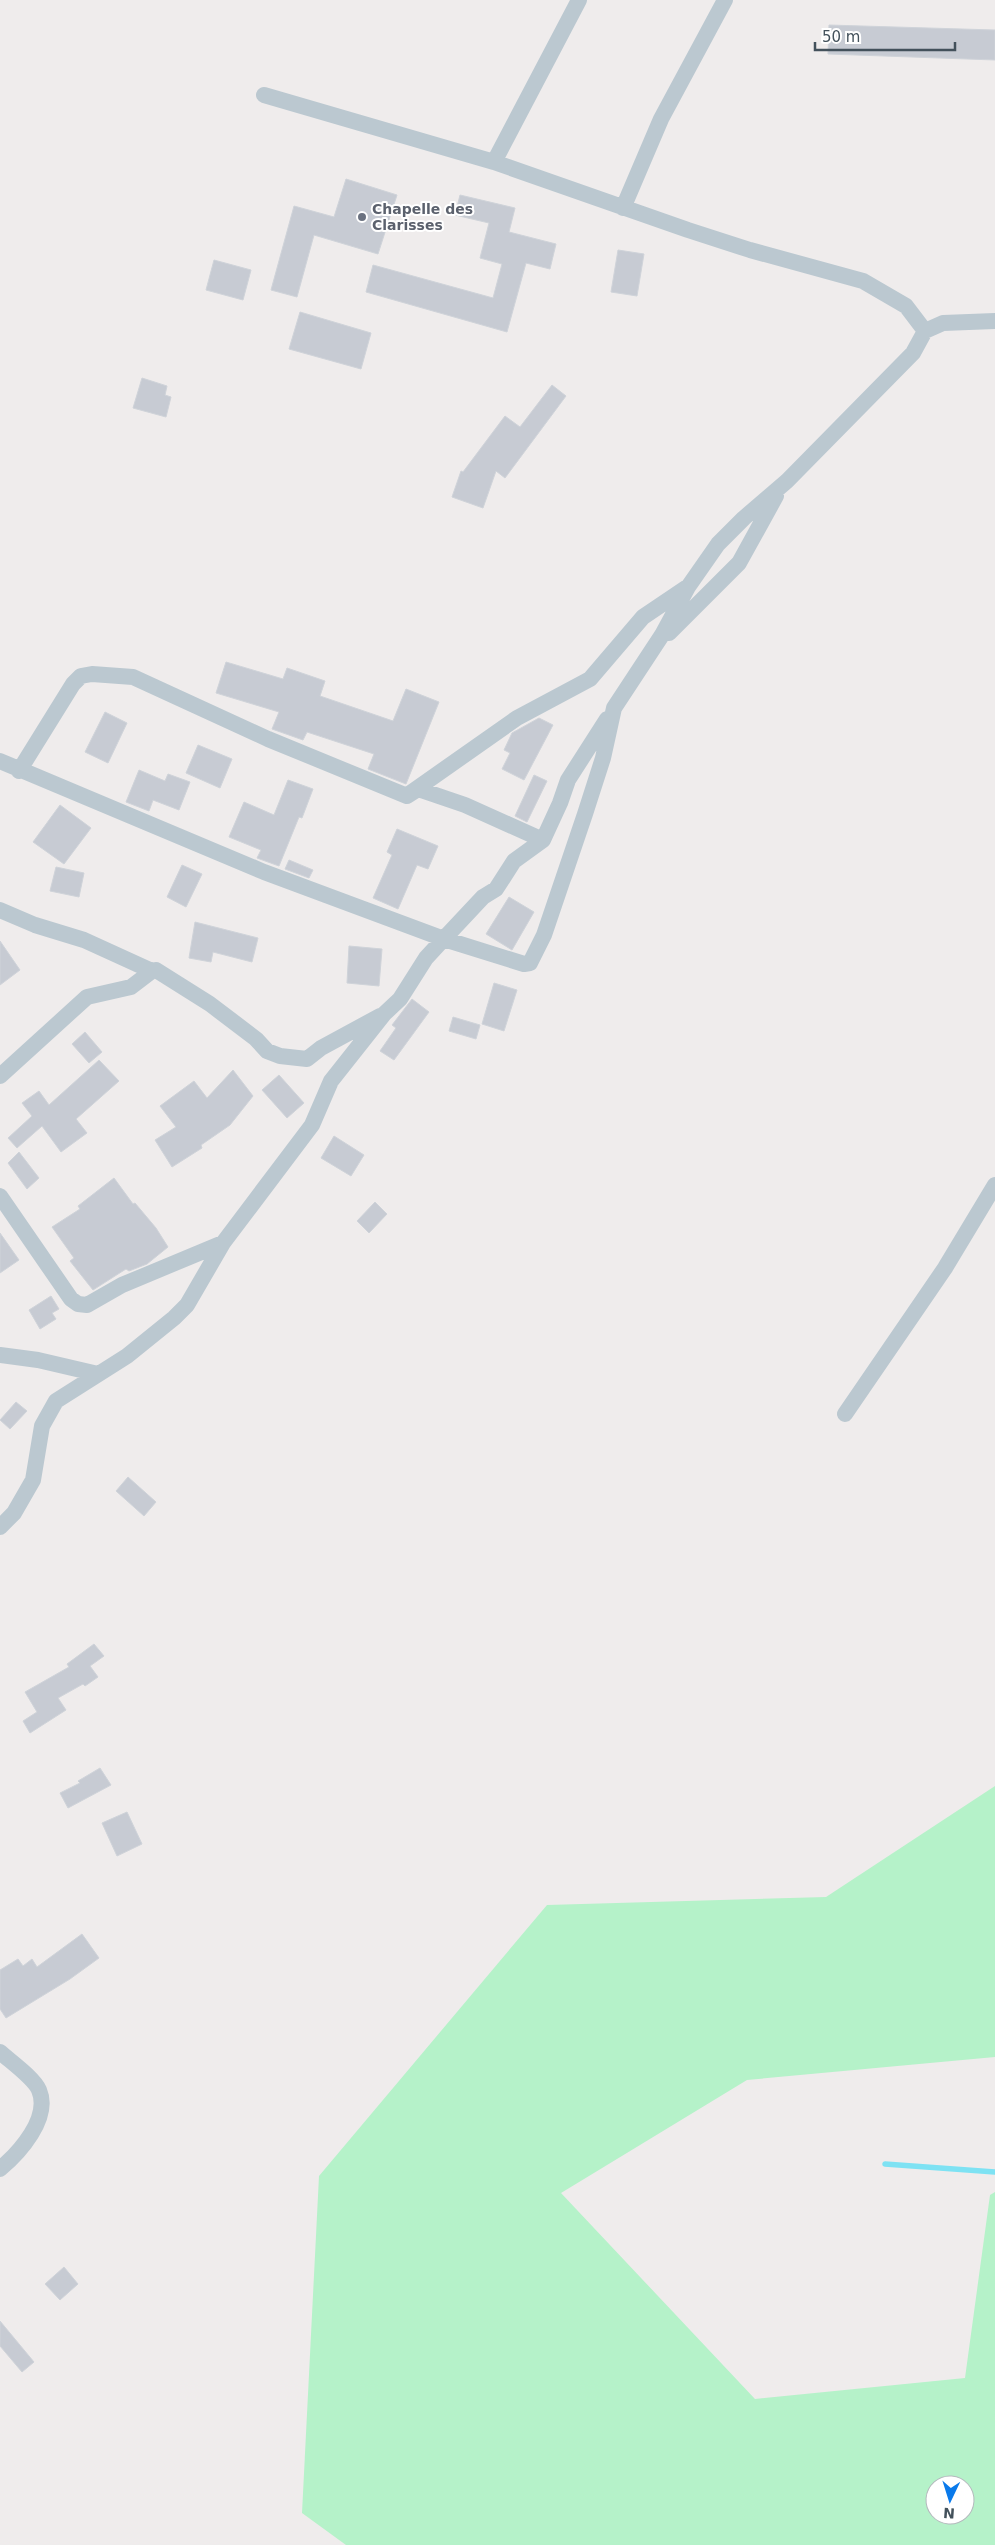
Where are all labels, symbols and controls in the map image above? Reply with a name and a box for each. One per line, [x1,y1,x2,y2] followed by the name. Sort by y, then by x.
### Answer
[815,20,955,52] scale bar
[822,28,860,46] text: 50 m
[372,201,473,233] place label: Chapelle des Clarisses
[356,211,368,223] marker: Chapelle des Clarisses
[925,2475,975,2525] north arrow
[943,2505,955,2521] text: N

